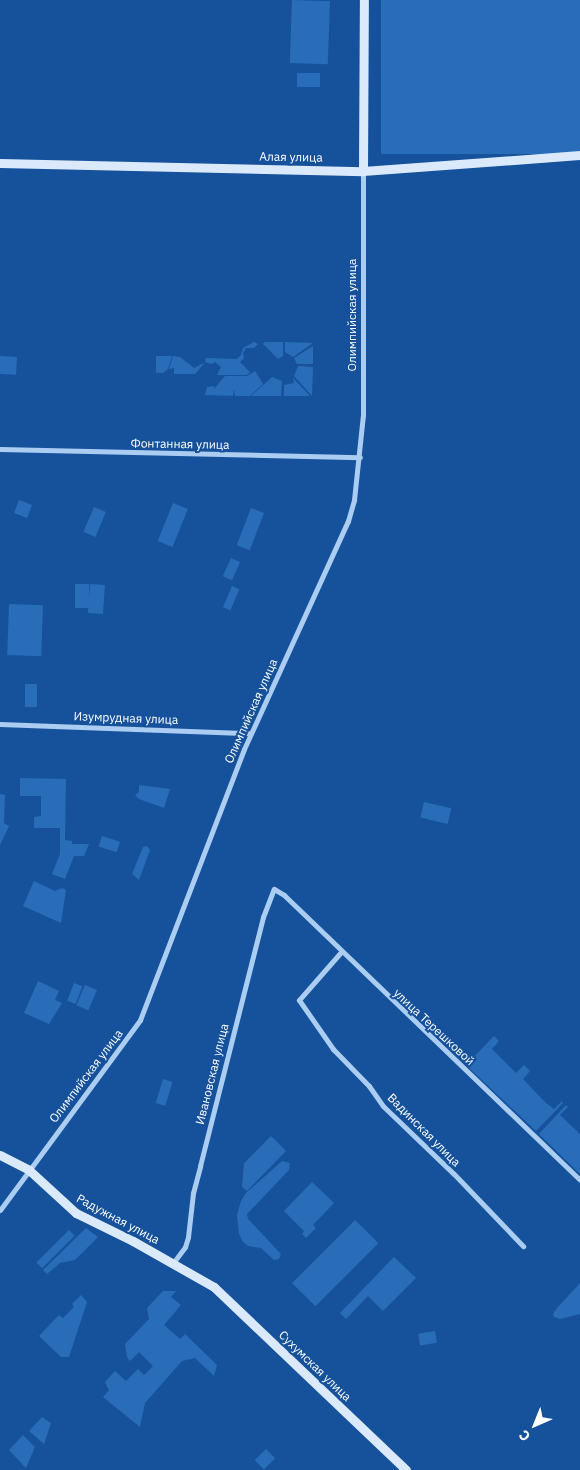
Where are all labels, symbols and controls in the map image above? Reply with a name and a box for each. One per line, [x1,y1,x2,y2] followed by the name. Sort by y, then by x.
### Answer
[259,149,323,165] street label: Алая улица
[345,259,359,371] street label: Олимпийская улица
[130,436,230,452] street label: Фонтанная улица
[221,656,281,766] street label: Олимпийская улица
[74,709,178,727] street label: Изумрудная улица
[391,986,477,1068] street label: улица Терешковой
[193,1022,231,1126] street label: Ивановская улица
[46,1027,126,1125] street label: Олимпийская улица
[385,1091,463,1169] street label: Вадинская улица
[74,1191,162,1247] street label: Радужная улица
[276,1328,354,1404] street label: Сухумская улица
[510,1400,560,1450] north arrow
[515,1426,534,1445] text: С

